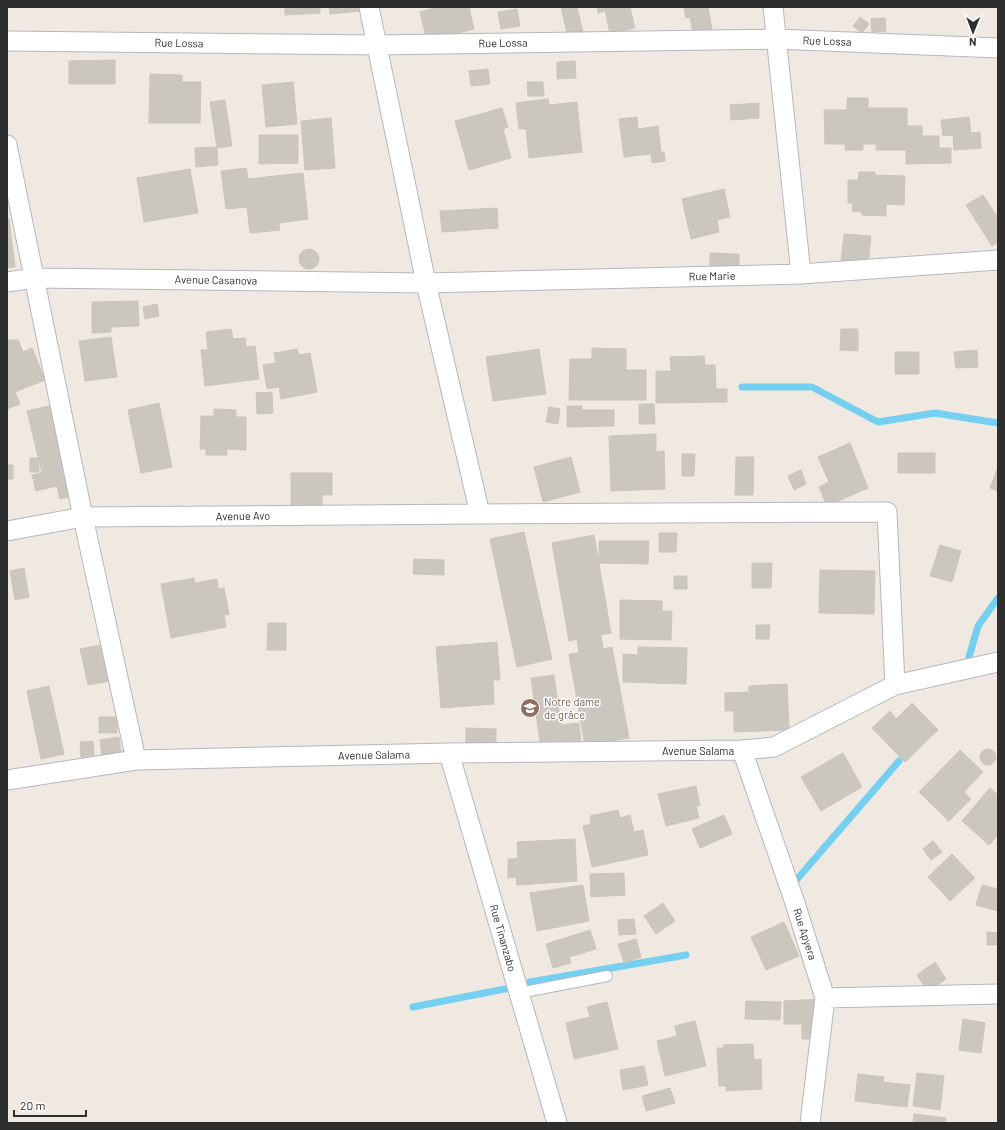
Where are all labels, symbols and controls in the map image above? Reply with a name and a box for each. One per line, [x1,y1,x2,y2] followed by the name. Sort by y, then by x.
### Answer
[953,12,993,52] north arrow
[802,33,852,48] street label: Rue Lossa
[154,36,204,49] street label: Rue Lossa
[478,36,528,49] street label: Rue Lossa
[969,36,977,49] text: N
[688,269,736,282] street label: Rue Marie
[175,272,257,287] street label: Avenue Casanova
[216,509,270,522] street label: Avenue Avo
[544,695,600,721] place label: Notre dame de grâce
[519,697,541,719] school or university icon: Notre dame de grâce
[662,744,734,757] street label: Avenue Salama
[338,747,410,762] street label: Avenue Salama
[488,903,519,973] street label: Rue Tinanzabo
[791,906,820,961] street label: Rue Apyera
[14,1092,86,1118] scale bar
[20,1098,46,1112] text: 20 m

